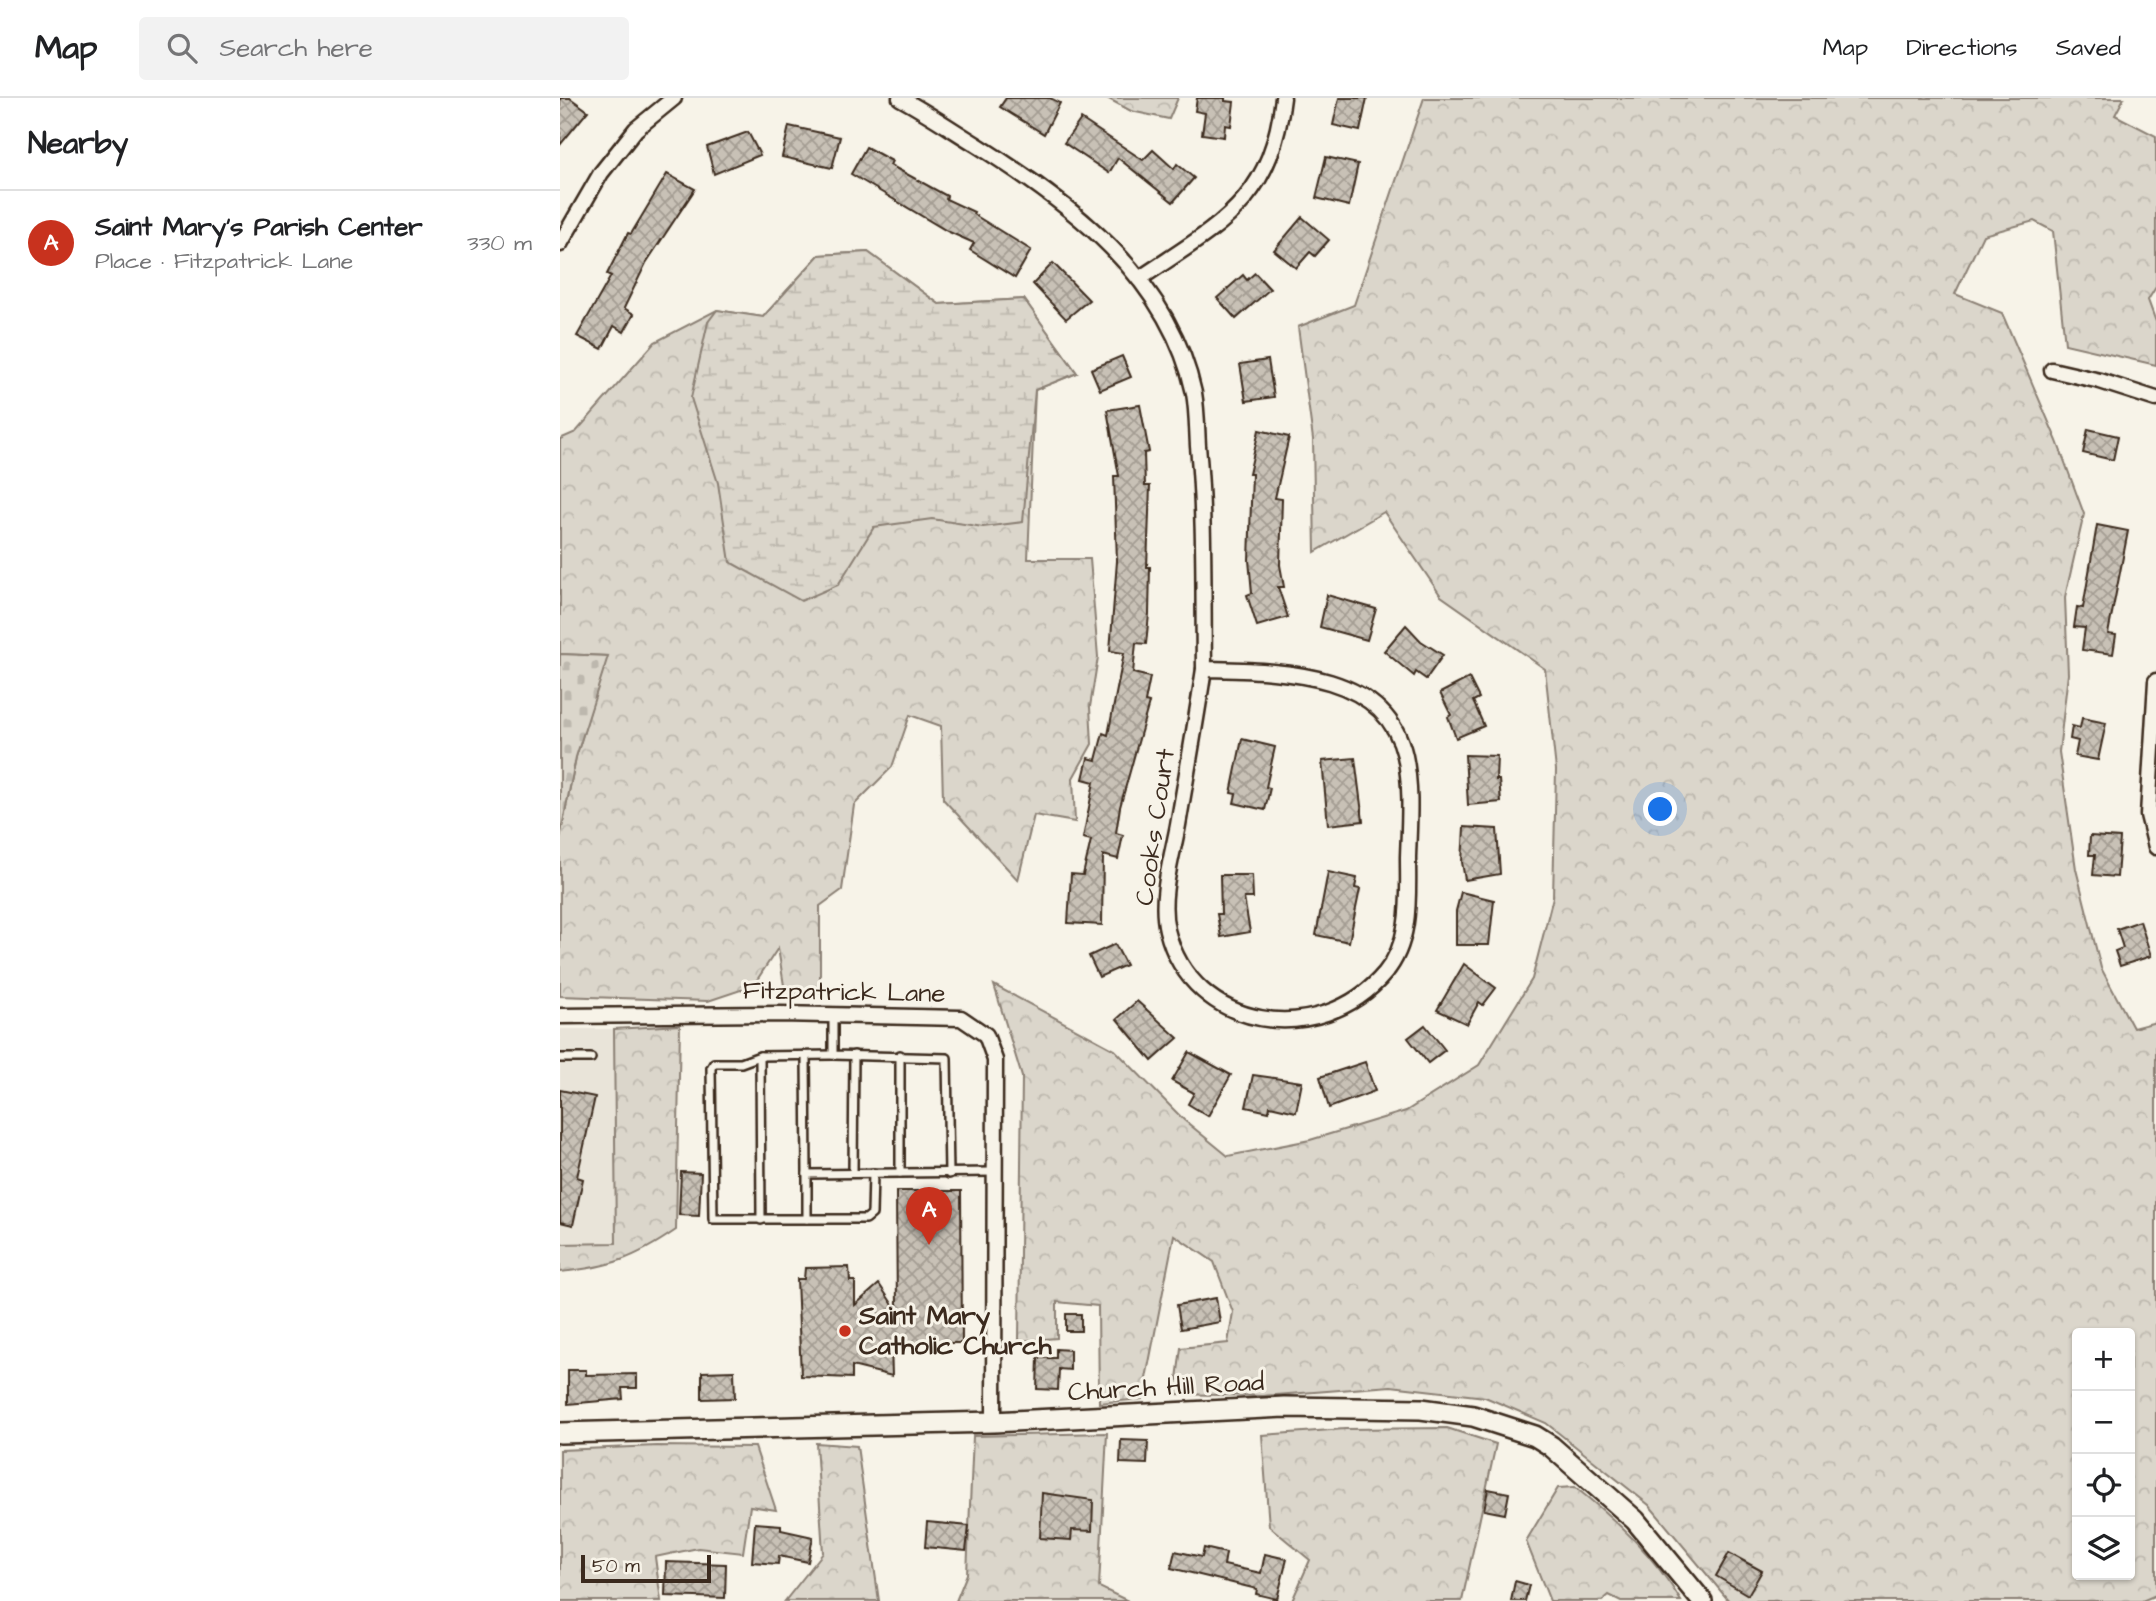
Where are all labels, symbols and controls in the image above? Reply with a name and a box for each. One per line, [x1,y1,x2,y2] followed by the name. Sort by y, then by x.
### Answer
[139,17,629,80] search box
[35,25,97,71] text: Map
[163,29,201,67] icon: search
[219,30,373,66] text: Search here
[1823,31,1868,65] text: Map
[1906,31,2018,65] text: Directions
[2056,31,2121,65] text: Saved
[28,123,128,165] text: Nearby
[95,209,423,245] text: Saint Mary's Parish Center
[44,227,58,259] text: A
[467,227,532,259] text: 330 m
[95,245,353,277] text: Place · Fitzpatrick Lane
[1126,746,1184,908] street label: Cooks Court
[1643,792,1677,826] your location
[742,972,946,1012] street label: Fitzpatrick Lane
[906,1187,952,1245] pin: A
[858,1298,1053,1364] place label: Saint Mary Catholic Church
[837,1323,853,1339] marker: Saint Mary Catholic Church
[2072,1328,2135,1580] map controls
[2072,1328,2135,1391] button: +
[1067,1364,1265,1410] street label: Church Hill Road
[2072,1391,2135,1454] button: −
[2072,1454,2135,1517] button: locate
[2072,1517,2135,1580] button: layers
[581,1552,710,1584] scale bar
[592,1553,640,1580] text: 50 m

